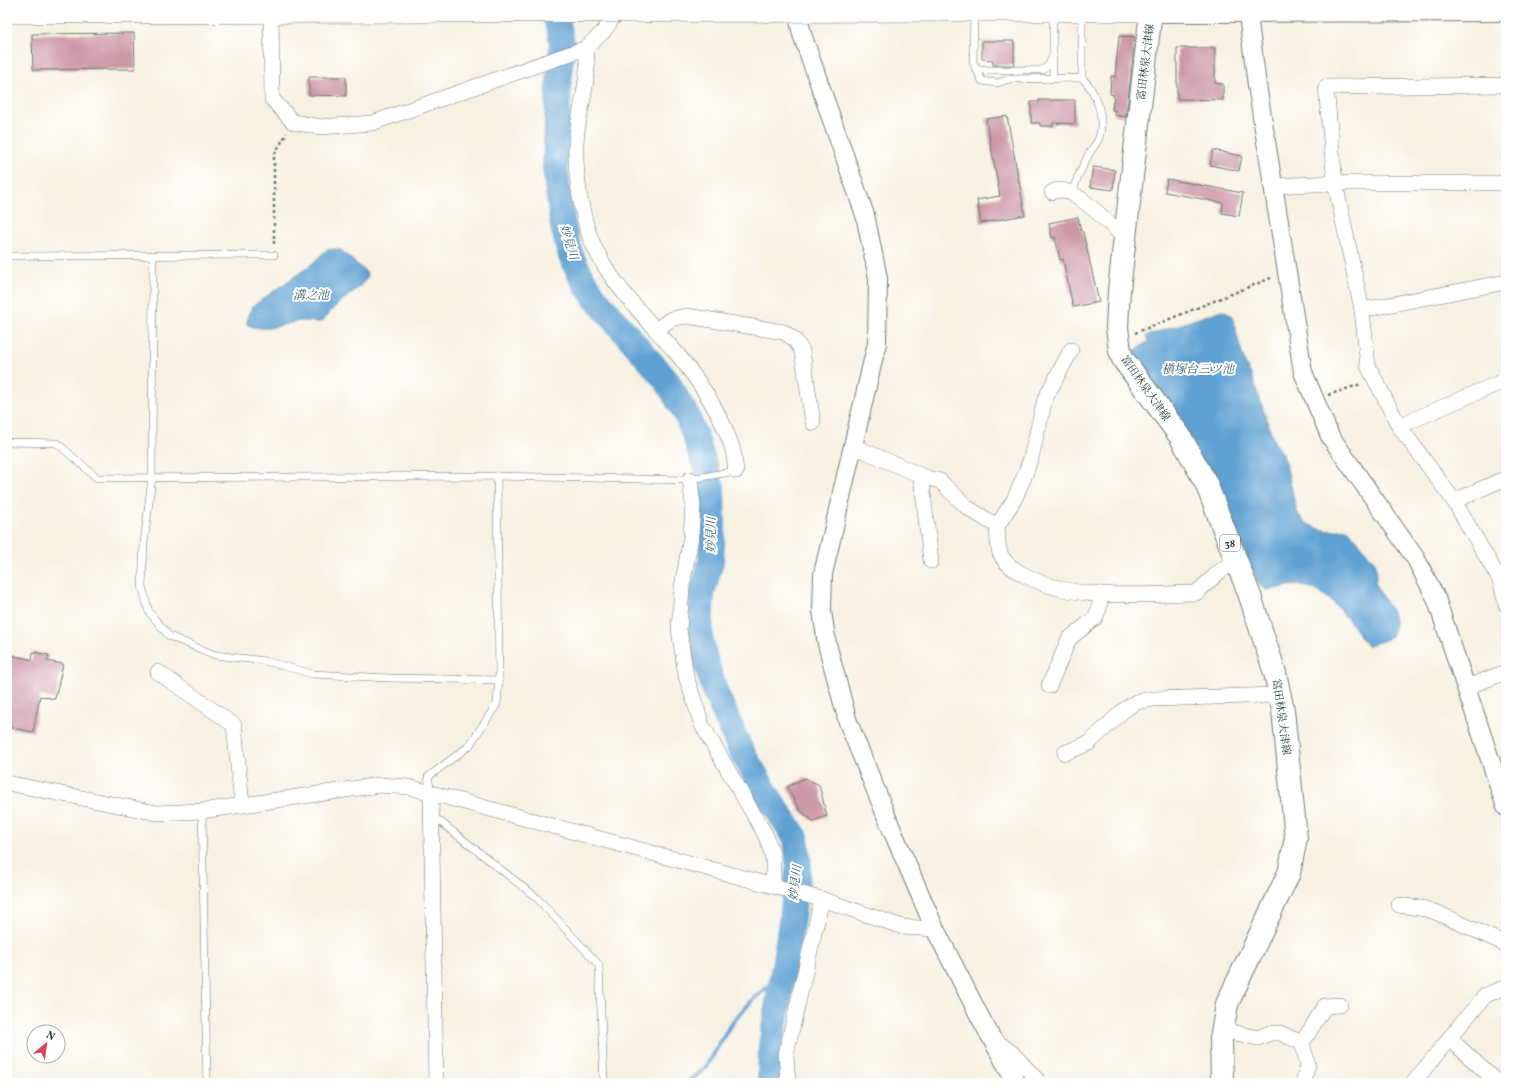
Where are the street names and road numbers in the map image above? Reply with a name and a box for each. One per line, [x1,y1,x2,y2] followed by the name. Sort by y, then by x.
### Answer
[1134,23,1159,101] street label: 富田林泉大津線
[1117,353,1173,425] street label: 富田林泉大津線
[1220,535,1240,551] road number: 38
[1268,678,1293,756] street label: 富田林泉大津線

